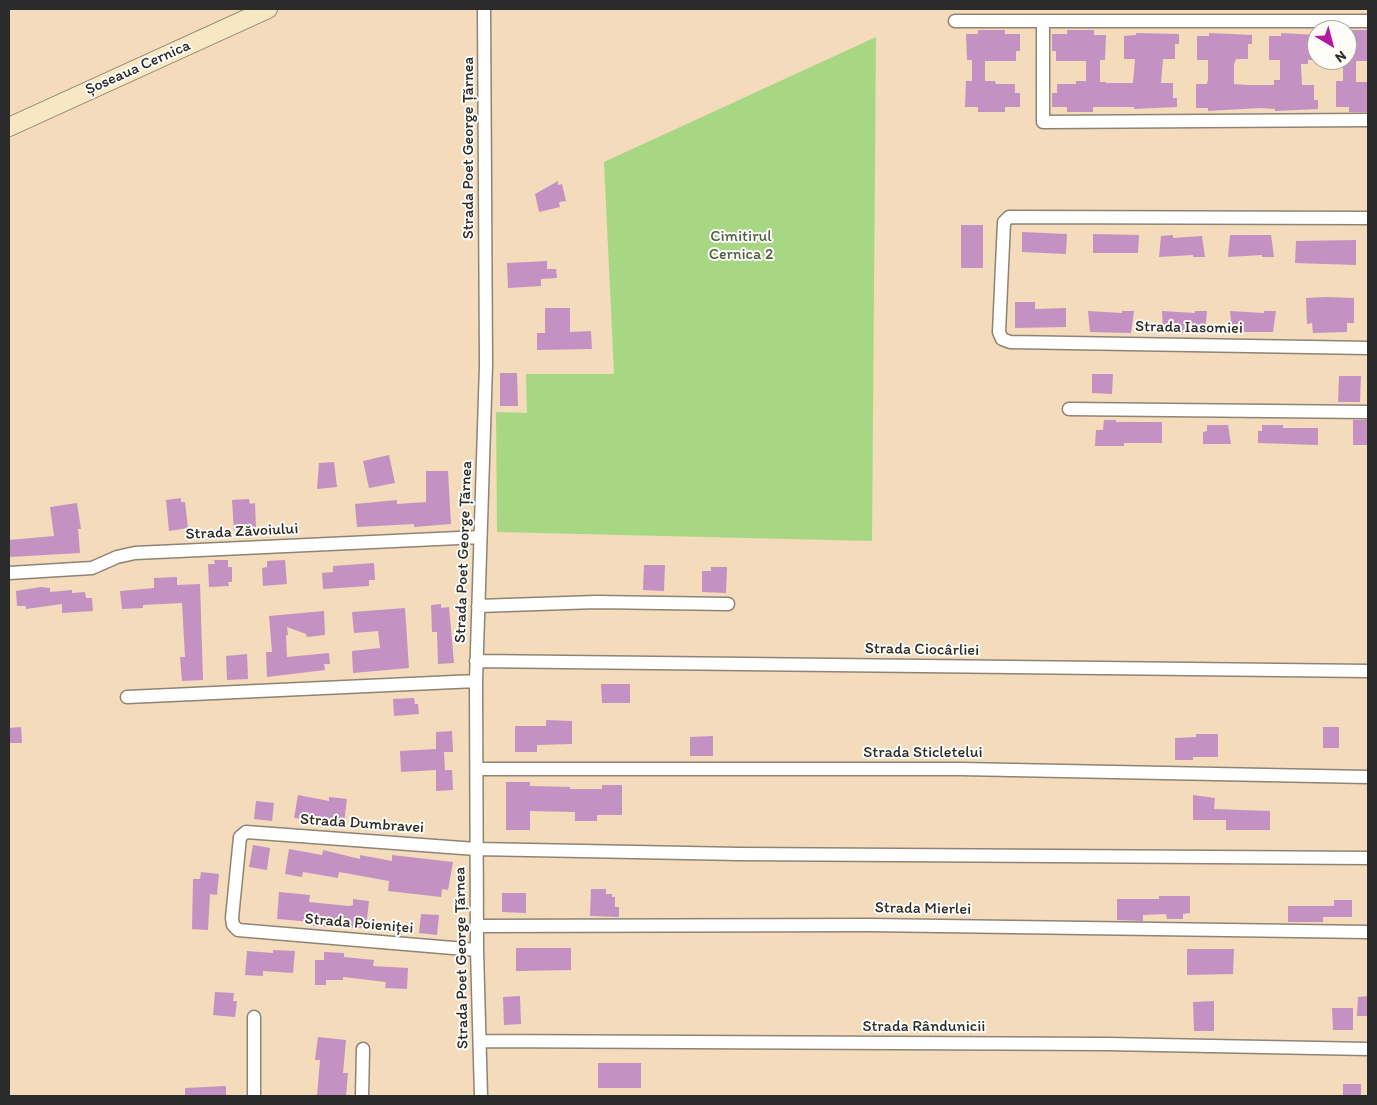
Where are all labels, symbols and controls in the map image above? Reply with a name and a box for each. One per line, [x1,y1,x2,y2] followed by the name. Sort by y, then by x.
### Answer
[1307,20,1357,70] north arrow
[82,36,194,100] street label: Șoseaua Cernica
[1332,47,1350,66] text: N
[459,57,479,239] street label: Strada Poet George Țărnea
[709,227,773,265] park label: Cimitirul Cernica 2
[1135,317,1243,339] street label: Strada Iasomiei
[451,461,477,643] street label: Strada Poet George Țărnea
[185,519,299,545] street label: Strada Zăvoiului
[865,639,979,661] street label: Strada Ciocârliei
[863,743,983,763] street label: Strada Sticletelui
[299,810,425,838] street label: Strada Dumbravei
[451,867,473,1049] street label: Strada Poet George Țărnea
[875,899,971,919] street label: Strada Mierlei
[304,910,414,938] street label: Strada Poieniței
[863,1017,985,1037] street label: Strada Rândunicii

